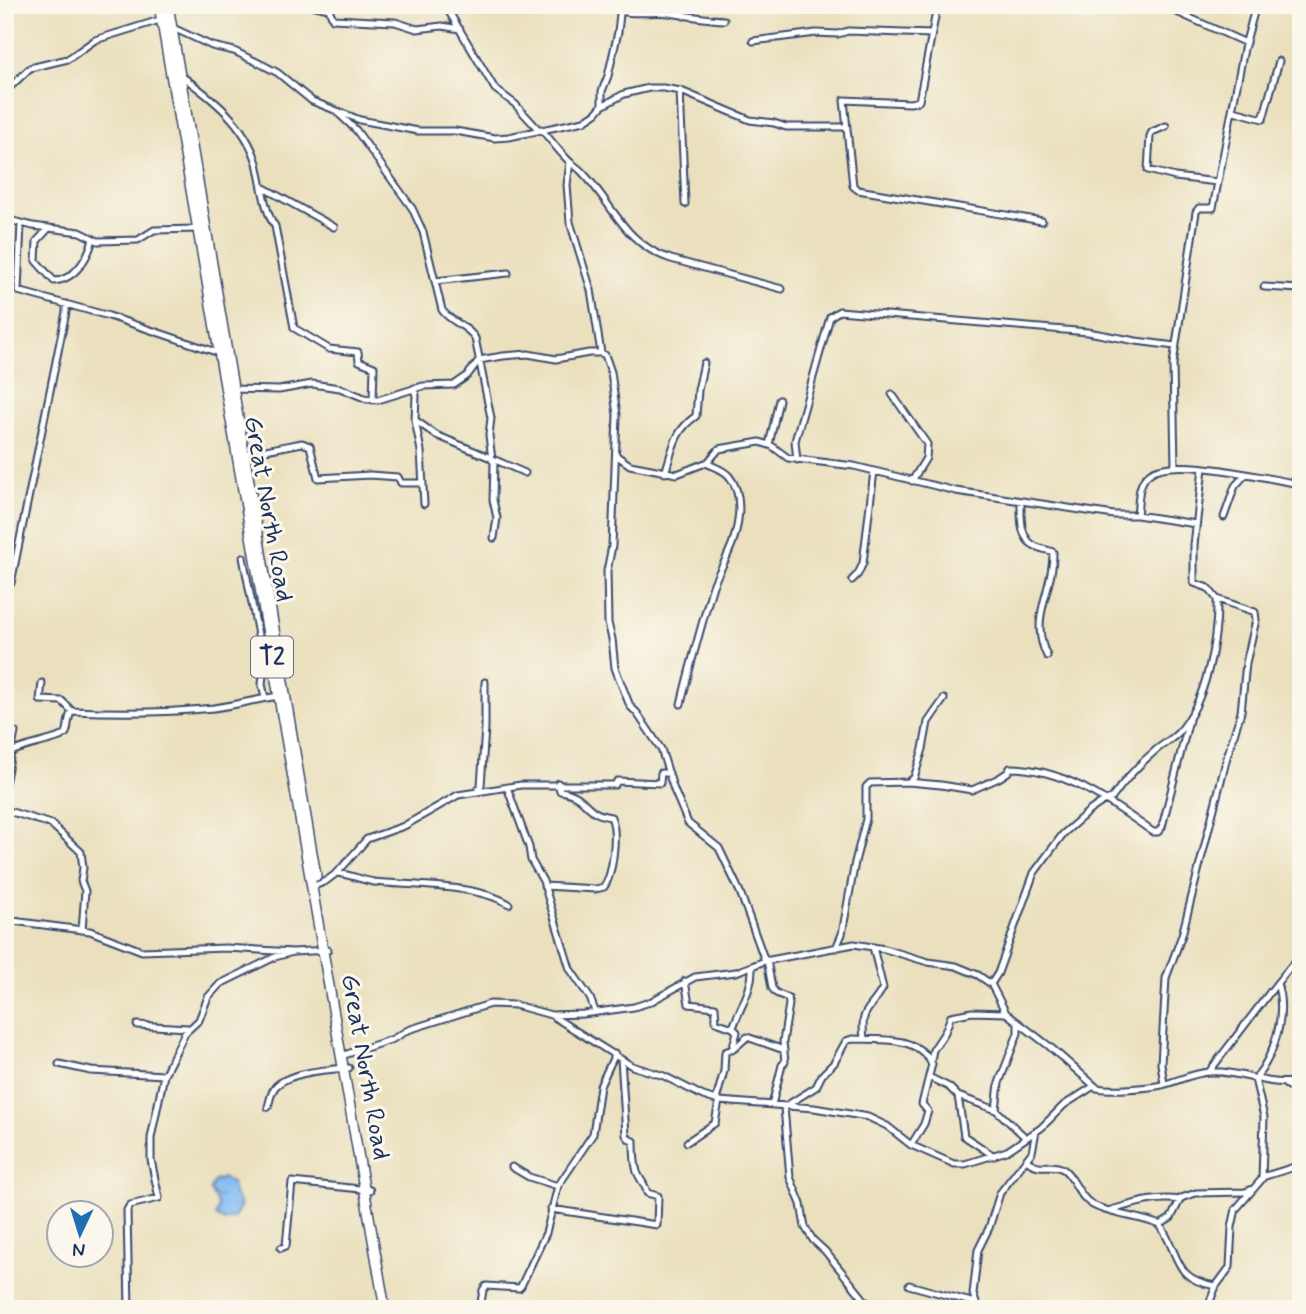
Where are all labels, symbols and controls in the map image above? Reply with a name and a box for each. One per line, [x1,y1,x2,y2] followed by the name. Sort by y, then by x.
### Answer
[235,413,301,605] street label: Great North Road
[251,636,293,678] road number: T2
[332,971,398,1163] street label: Great North Road
[46,1198,116,1268] north arrow
[72,1237,86,1262] text: N

